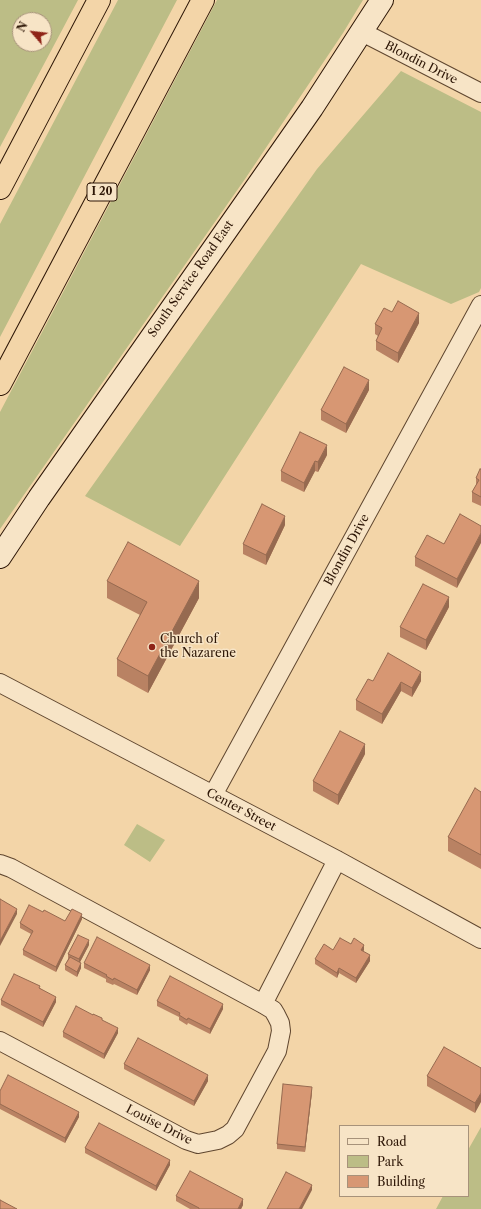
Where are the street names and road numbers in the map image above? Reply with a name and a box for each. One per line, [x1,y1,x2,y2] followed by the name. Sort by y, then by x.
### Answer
[382,39,460,87] street label: Blondin Drive
[87,183,117,201] road number: I 20
[145,218,237,340] street label: South Service Road East
[321,512,373,588] street label: Blondin Drive
[204,786,278,834] street label: Center Street
[123,1102,195,1148] street label: Louise Drive

